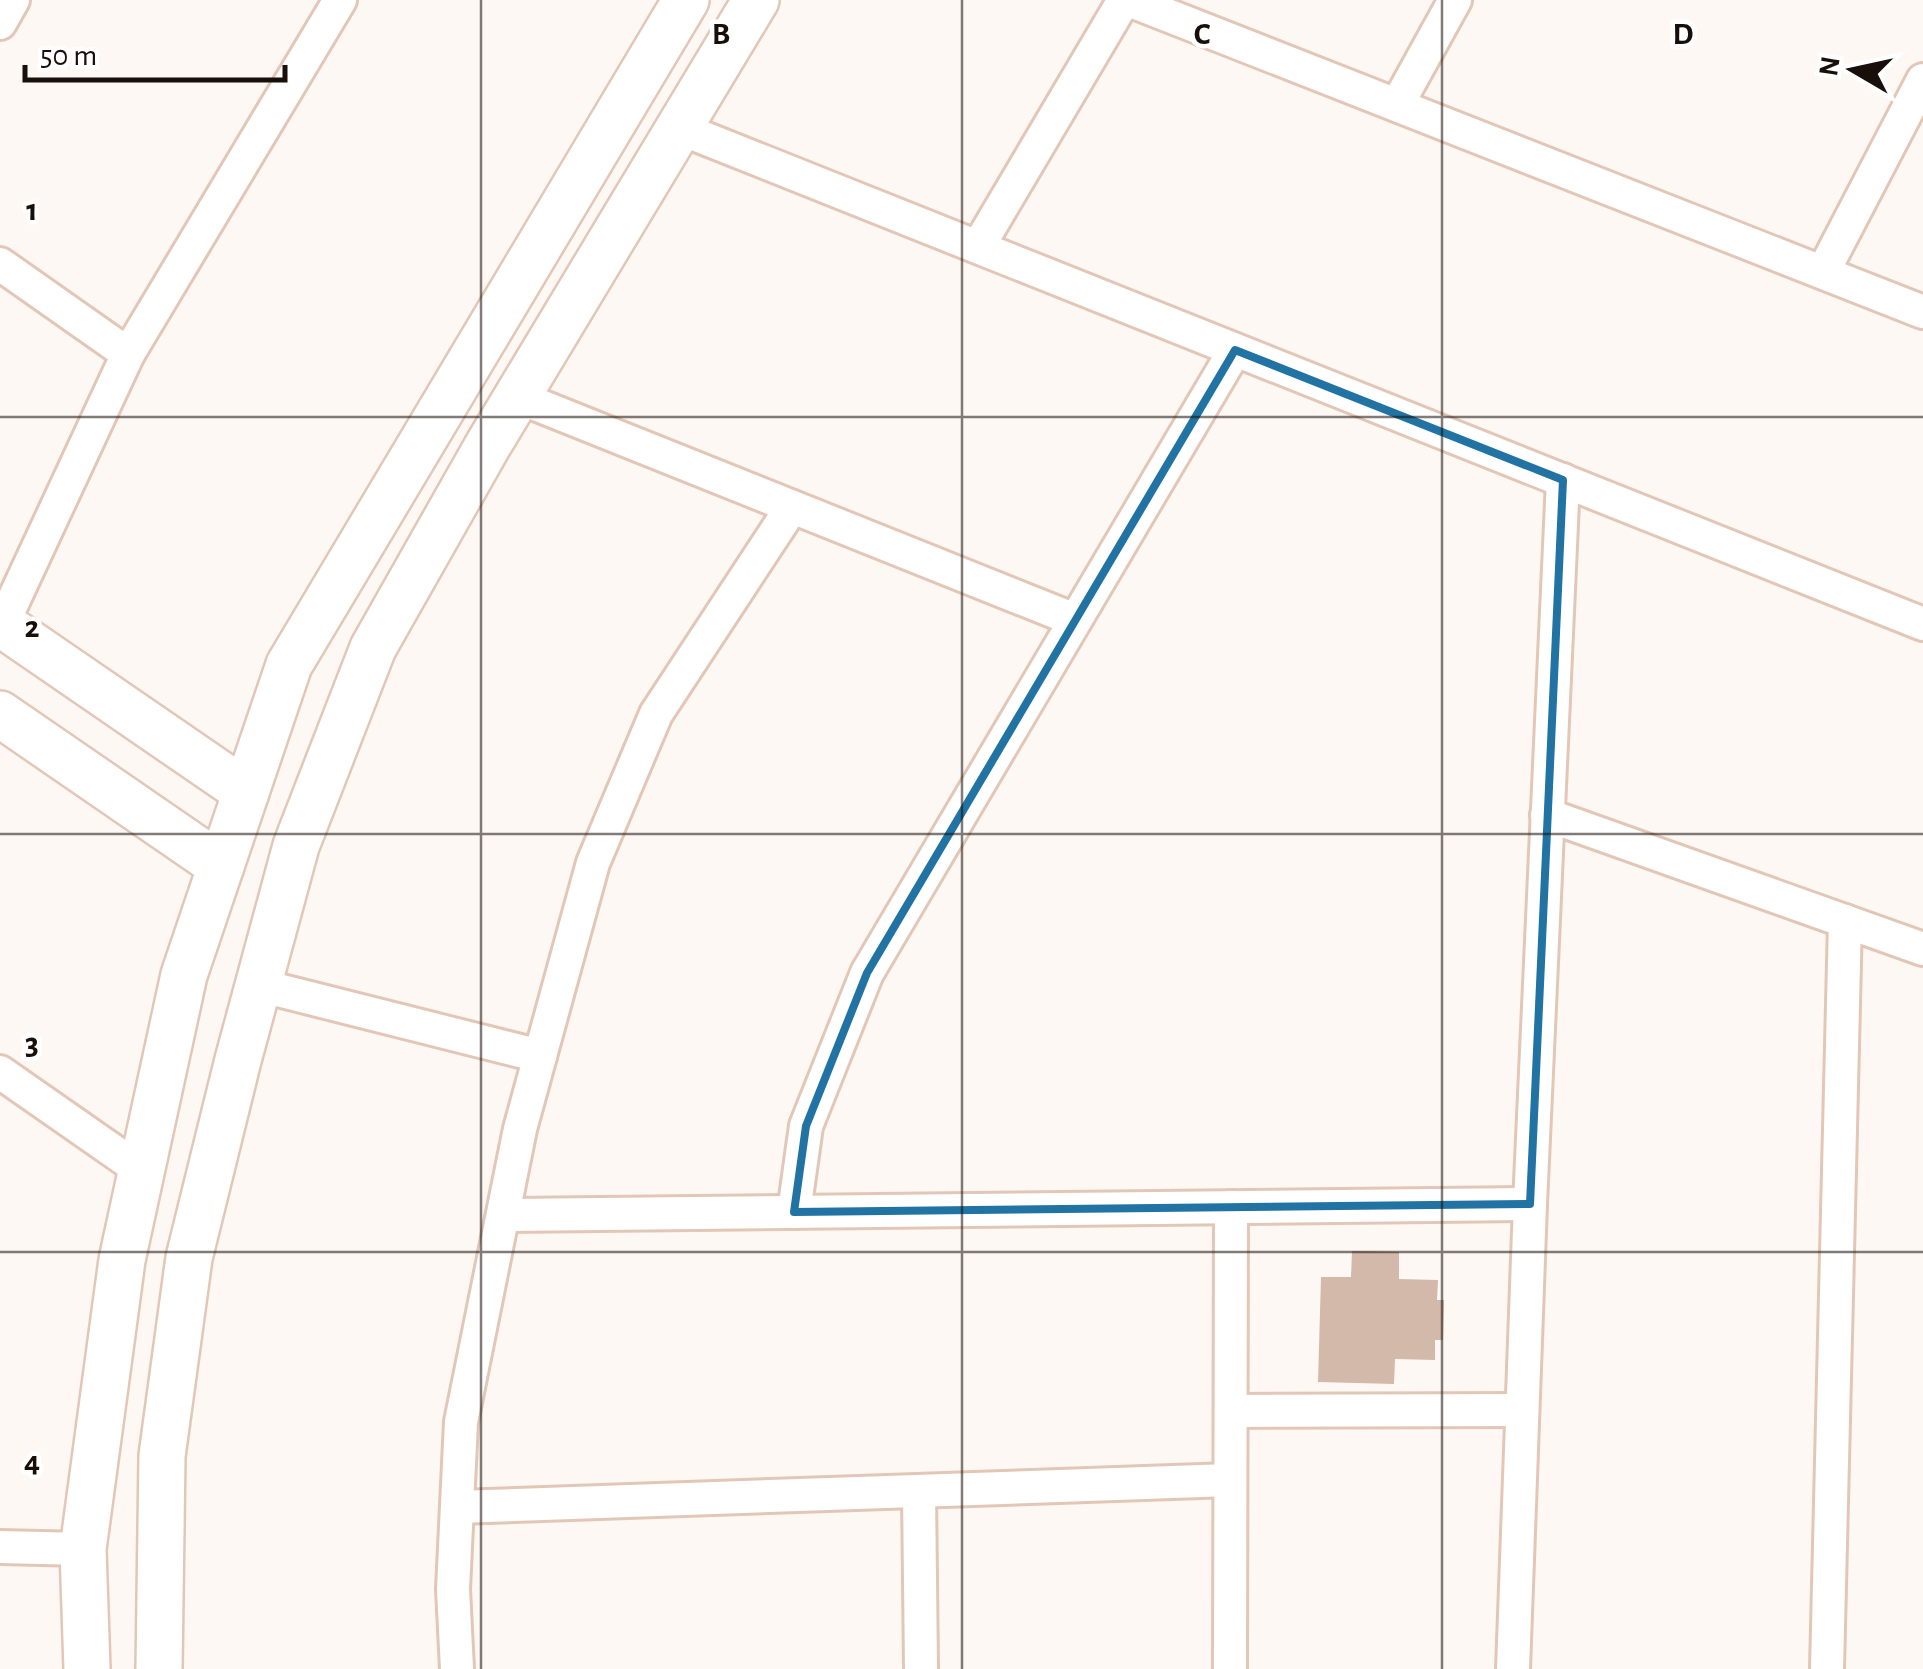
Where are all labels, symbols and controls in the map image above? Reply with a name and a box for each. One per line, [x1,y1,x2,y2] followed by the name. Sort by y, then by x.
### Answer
[712,18,730,50] text: B
[1194,18,1211,50] text: C
[1673,18,1694,50] text: D
[25,20,285,82] scale bar
[1803,20,1903,120] north arrow
[40,41,97,71] text: 50 m
[1815,55,1846,78] text: N
[26,194,38,226] text: 1
[24,611,40,643] text: 2
[25,1028,39,1060] text: 3
[24,1446,40,1478] text: 4

